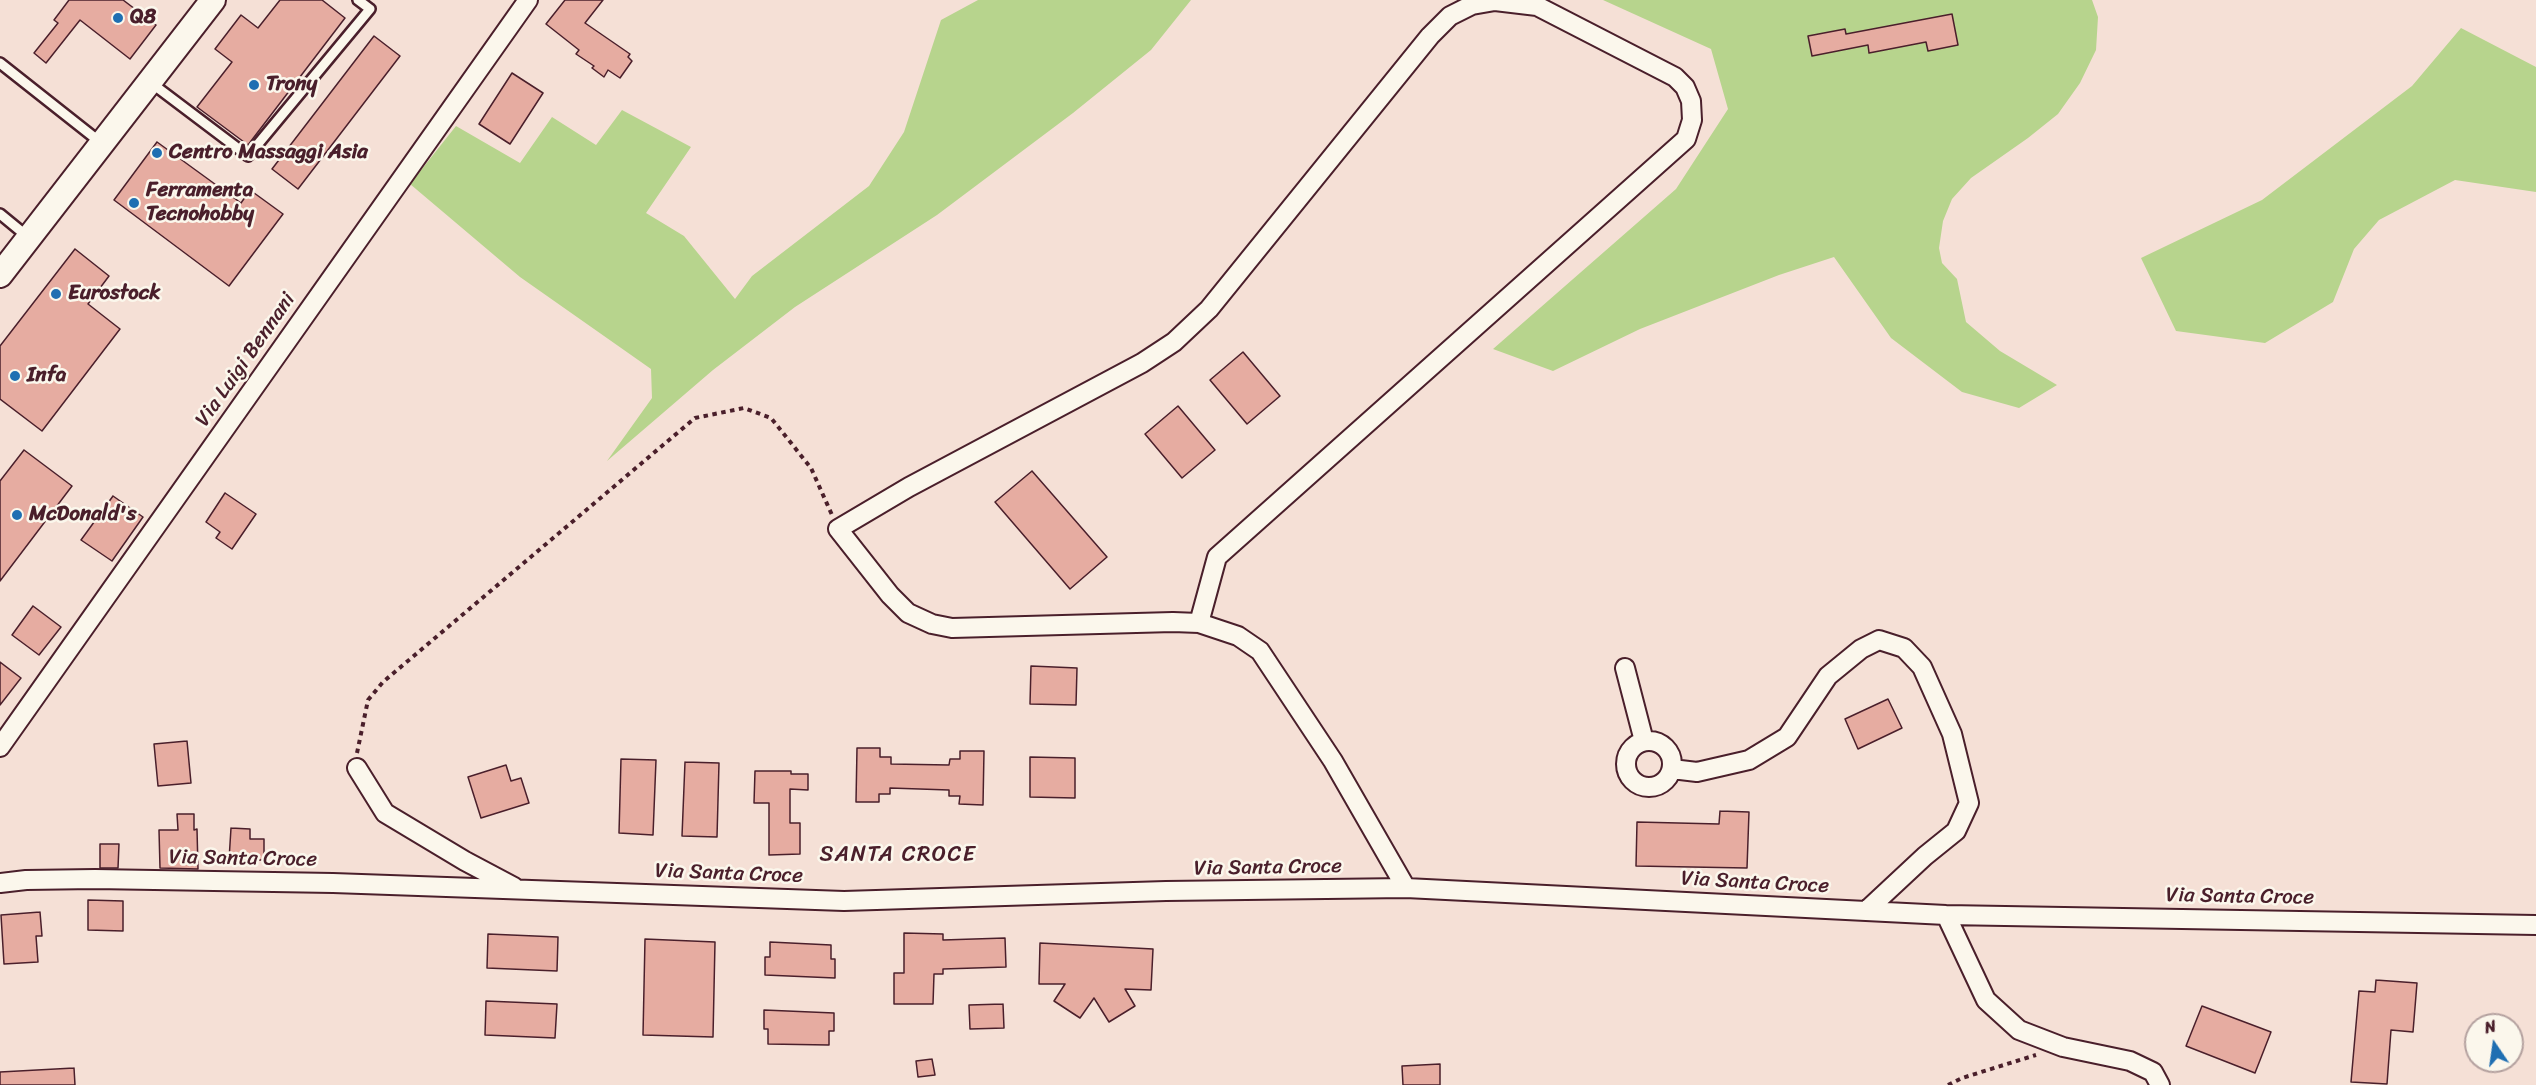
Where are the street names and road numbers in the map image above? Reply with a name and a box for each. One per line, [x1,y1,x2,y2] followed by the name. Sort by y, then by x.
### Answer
[191,288,301,432] street label: Via Luigi Bennani
[169,845,317,873] street label: Via Santa Croce
[1194,854,1342,882] street label: Via Santa Croce
[655,859,803,889] street label: Via Santa Croce
[1680,867,1830,899] street label: Via Santa Croce
[2166,883,2314,911] street label: Via Santa Croce

